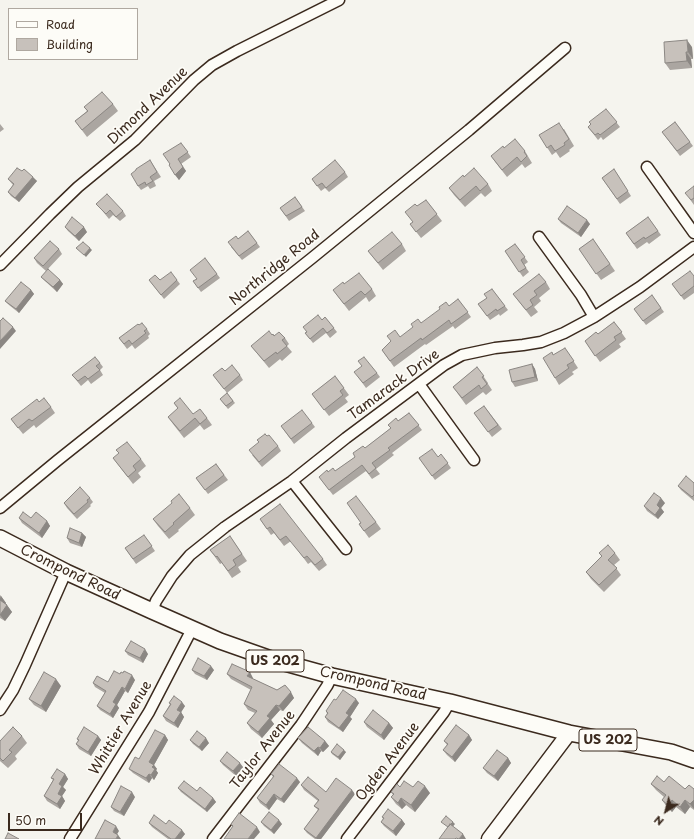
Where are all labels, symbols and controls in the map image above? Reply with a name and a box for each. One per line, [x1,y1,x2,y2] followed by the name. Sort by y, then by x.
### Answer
[8,8,138,60] legend
[46,15,75,33] text: Road
[46,35,93,53] text: Building
[105,64,191,148] street label: Dimond Avenue
[226,226,324,310] street label: Northridge Road
[345,346,443,424] street label: Tamarack Drive
[17,542,123,604] street label: Crompond Road
[246,650,304,672] road number: US 202
[318,664,428,704] street label: Crompond Road
[86,678,156,778] street label: Whittier Avenue
[227,707,299,793] street label: Taylor Avenue
[353,719,423,805] street label: Ogden Avenue
[579,729,637,751] road number: US 202
[646,791,686,831] north arrow
[10,805,84,831] scale bar
[15,811,46,829] text: 50 m
[650,812,667,831] text: N

